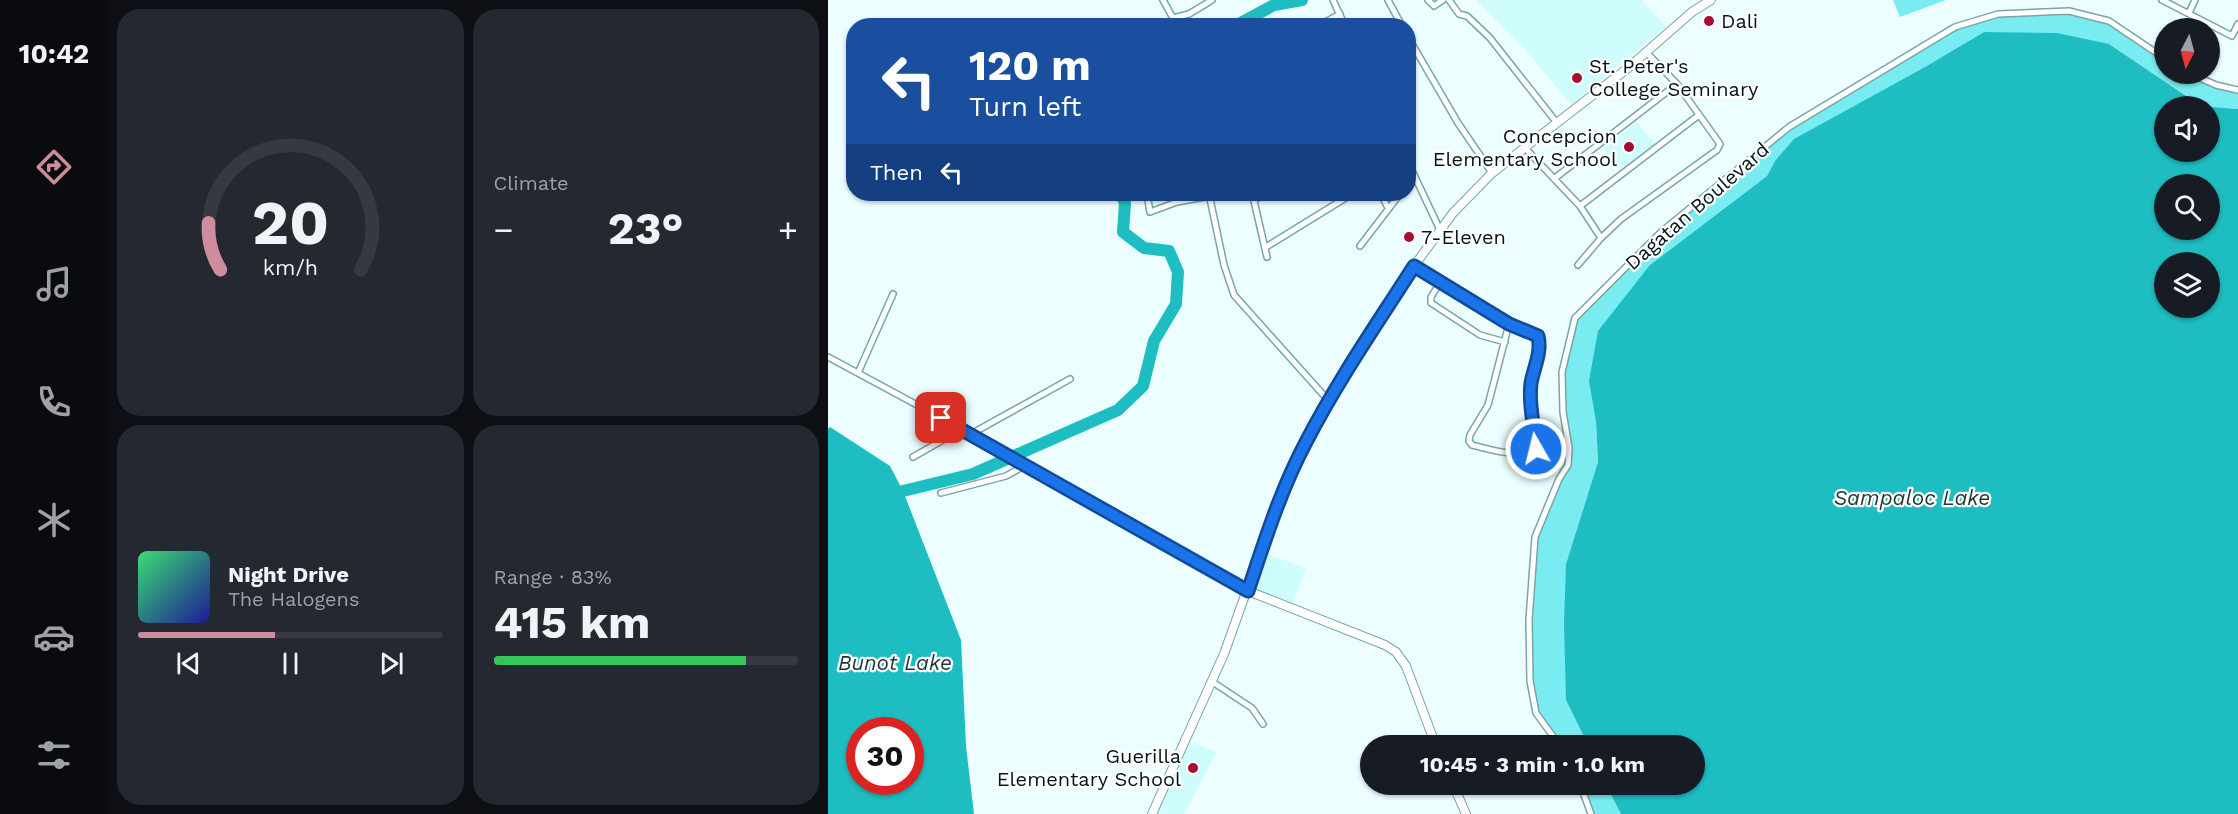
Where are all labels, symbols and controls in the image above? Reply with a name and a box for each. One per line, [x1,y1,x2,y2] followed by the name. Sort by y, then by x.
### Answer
[1721,9,1758,33] place label: Dali
[1702,14,1716,28] marker: Dali
[2154,18,2220,84] north arrow
[2154,18,2220,318] map controls
[19,38,89,70] text: 10:42
[969,41,1091,90] text: 120 m
[870,42,948,120] icon: left
[1589,54,1759,101] place label: St. Peter's College Seminary
[1570,71,1584,85] marker: St. Peter's College Seminary
[969,91,1081,123] text: Turn left
[2154,96,2220,162] button: sound
[1433,124,1617,171] place label: Concepcion Elementary School
[1620,137,1774,275] street label: Dagatan Boulevard
[1622,140,1636,154] marker: Concepcion Elementary School
[33,146,75,188] icon: directions
[935,156,968,189] icon: left
[870,160,923,185] text: Then
[494,171,569,195] text: Climate
[2154,174,2220,240] button: search
[252,186,329,259] text: 20
[608,202,684,255] text: 23°
[494,210,513,249] text: −
[778,210,798,249] text: +
[1421,225,1506,249] place label: 7-Eleven
[1402,230,1416,244] marker: 7-Eleven
[2154,252,2220,318] button: layers
[263,255,318,280] text: km/h
[33,263,75,305] icon: music
[33,381,75,423] icon: phone
[915,392,966,443] pin
[924,401,957,434] icon: arrive
[1504,417,1568,481] position arrow
[1834,485,1990,510] water label: Sampaloc Lake
[33,499,75,541] icon: climate
[228,562,349,587] text: Night Drive
[494,565,612,589] text: Range · 83%
[228,587,360,611] text: The Halogens
[494,596,650,649] text: 415 km
[33,616,75,658] icon: car
[172,647,205,680] icon: previous
[274,647,307,680] icon: pause
[375,647,408,680] icon: next
[838,650,952,675] water label: Bunot Lake
[846,717,924,795] speed limit sign: 30
[33,734,75,776] icon: filters
[997,744,1181,791] place label: Guerilla Elementary School
[1420,752,1645,777] text: 10:45 · 3 min · 1.0 km
[1186,761,1200,775] marker: Guerilla Elementary School

